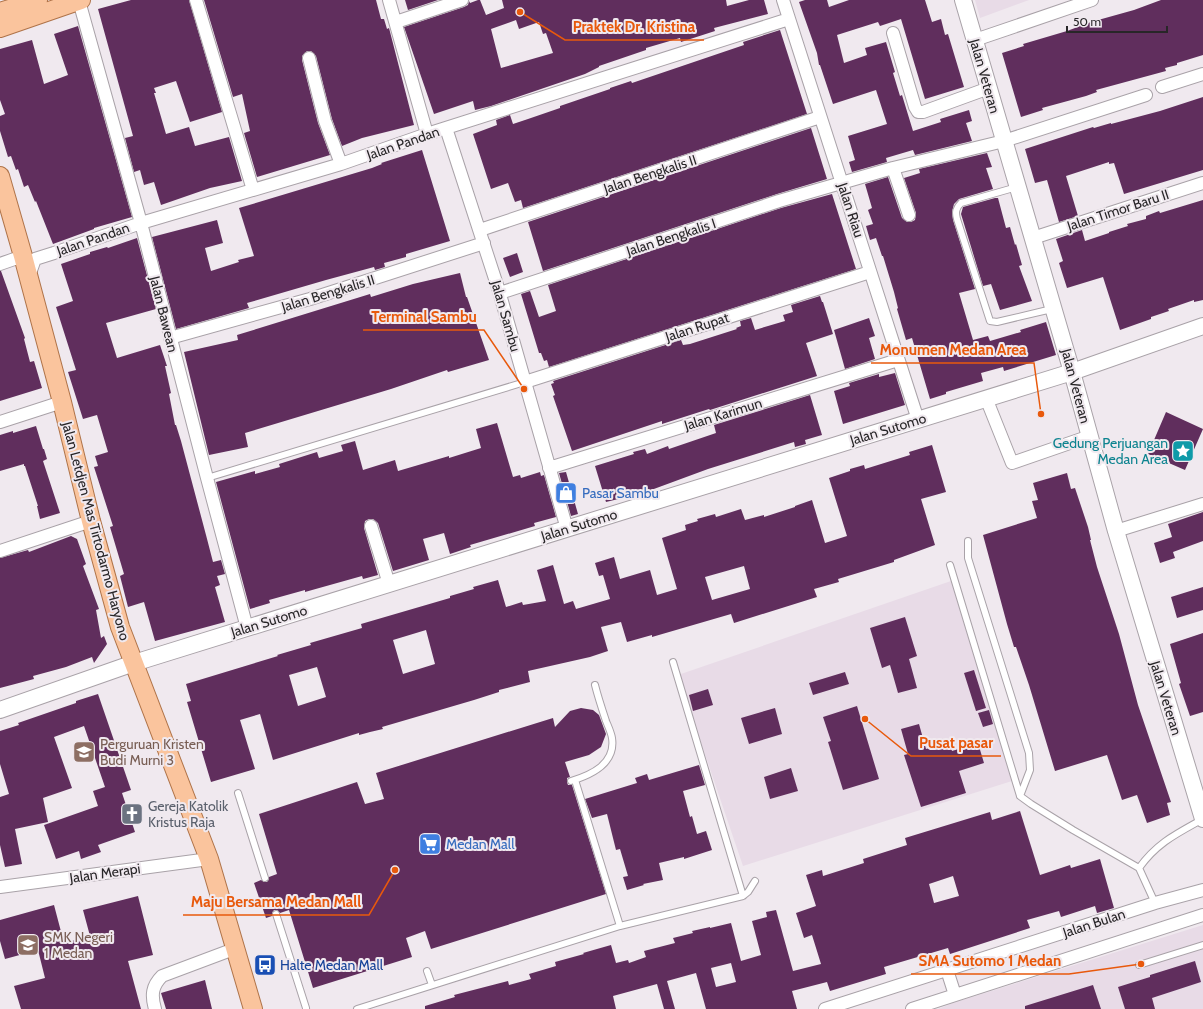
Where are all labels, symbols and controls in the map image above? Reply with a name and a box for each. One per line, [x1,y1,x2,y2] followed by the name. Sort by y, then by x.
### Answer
[1067,8,1167,34] scale bar
[565,13,704,40] callout: Praktek Dr. Kristina
[1073,14,1101,29] text: 50 m
[573,18,696,36] text: Praktek Dr. Kristina
[965,36,1004,116] street label: Jalan Veteran
[363,122,442,164] street label: Jalan Pandan
[600,150,699,198] street label: Jalan Bengkalis II
[833,179,868,240] street label: Jalan Riau
[1064,185,1171,235] street label: Jalan Timor Baru II
[623,214,718,260] street label: Jalan Bengkalis I
[53,218,132,260] street label: Jalan Pandan
[278,270,377,316] street label: Jalan Bengkalis II
[146,273,182,354] street label: Jalan Bawean
[487,277,525,354] street label: Jalan Sambu
[363,303,484,330] callout: Terminal Sambu
[371,308,477,326] text: Terminal Sambu
[662,308,731,346] street label: Jalan Rupat
[871,336,1034,363] callout: Monumen Medan Area
[880,341,1027,359] text: Monumen Medan Area
[1057,346,1095,426] street label: Jalan Veteran
[681,394,764,435] street label: Jalan Karimun
[847,409,929,449] street label: Jalan Sutomo
[58,419,134,643] street label: Jalan Letdjen Mas Tirtodarmo Haryono
[1053,434,1168,468] place label: Gedung Perjuangan Medan Area
[1170,438,1196,464] place icon: Gedung Perjuangan Medan Area
[553,480,579,506] shop icon: Pasar Sambu
[582,484,659,502] place label: Pasar Sambu
[538,505,620,545] street label: Jalan Sutomo
[228,601,310,641] street label: Jalan Sutomo
[1146,658,1186,737] street label: Jalan Veteran
[911,729,1001,756] callout: Pusat pasar
[919,734,993,752] text: Pusat pasar
[100,735,204,769] place label: Perguruan Kristen Budi Murni 3
[71,739,97,765] school or university icon: Perguruan Kristen Budi Murni 3
[148,797,229,831] place label: Gereja Katolik Kristus Raja
[119,801,145,827] church icon: Gereja Katolik Kristus Raja
[417,831,443,857] supermarket icon: Medan Mall
[446,835,515,853] place label: Medan Mall
[67,859,142,887] street label: Jalan Merapi
[183,888,369,915] callout: Maju Bersama Medan Mall
[191,893,361,911] text: Maju Bersama Medan Mall
[1060,904,1128,942] street label: Jalan Bulan
[44,928,113,962] place label: SMK Negeri 1 Medan
[15,932,41,958] school or university icon: SMK Negeri 1 Medan
[911,947,1069,974] callout: SMA Sutomo 1 Medan
[252,952,278,978] bus stop icon: Halte Medan Mall
[919,952,1061,970] text: SMA Sutomo 1 Medan
[280,956,384,974] place label: Halte Medan Mall

